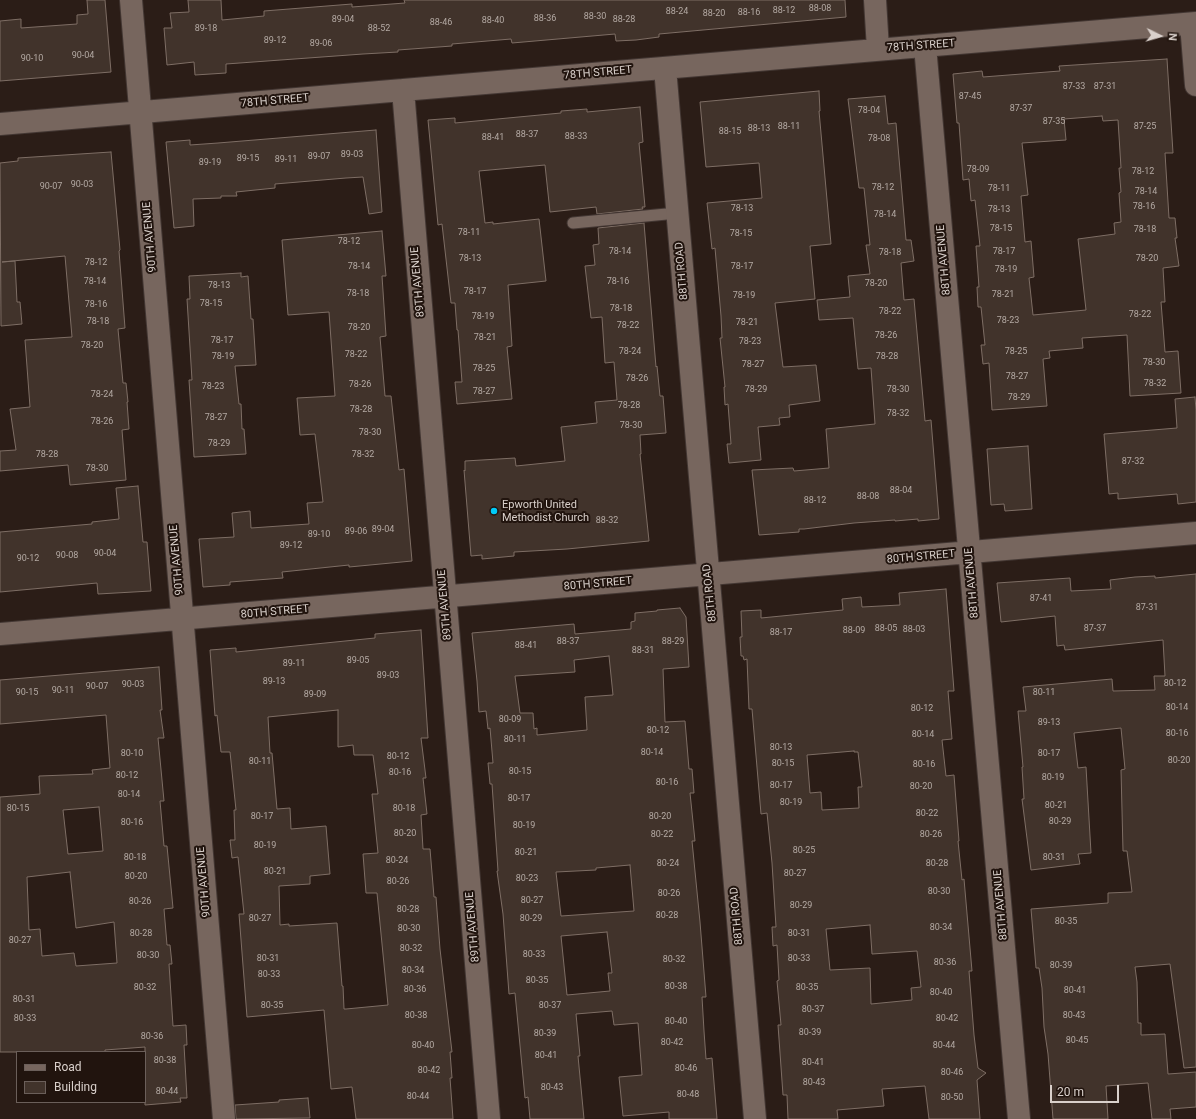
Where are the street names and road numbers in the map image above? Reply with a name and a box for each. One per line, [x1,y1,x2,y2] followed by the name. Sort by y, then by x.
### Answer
[886,37,956,55] street label: 78TH STREET
[563,63,633,83] street label: 78TH STREET
[240,91,310,111] street label: 78TH STREET
[140,201,160,273] street label: 90TH AVENUE
[934,224,954,296] street label: 88TH AVENUE
[673,241,691,301] street label: 88TH ROAD
[408,246,428,318] street label: 89TH AVENUE
[167,524,187,596] street label: 90TH AVENUE
[886,547,956,567] street label: 80TH STREET
[962,547,982,619] street label: 88TH AVENUE
[700,563,720,623] street label: 88TH ROAD
[435,569,455,641] street label: 89TH AVENUE
[563,574,633,594] street label: 80TH STREET
[240,602,310,622] street label: 80TH STREET
[194,846,214,918] street label: 90TH AVENUE
[991,869,1011,941] street label: 88TH AVENUE
[728,886,746,946] street label: 88TH ROAD
[463,891,483,963] street label: 89TH AVENUE

